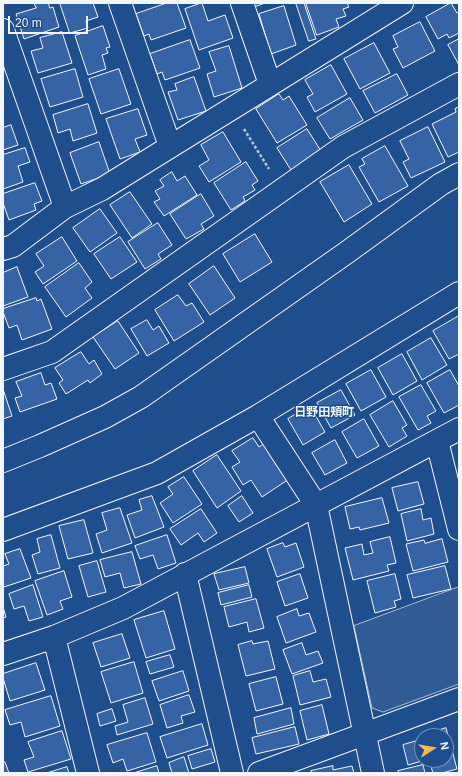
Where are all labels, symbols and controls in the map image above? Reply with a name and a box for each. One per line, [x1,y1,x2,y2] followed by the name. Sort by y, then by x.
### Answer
[10,8,90,34] scale bar
[15,16,42,30] text: 20 m
[294,406,354,420] district label: 日野田頬町
[414,728,454,768] north arrow
[438,741,451,751] text: N

